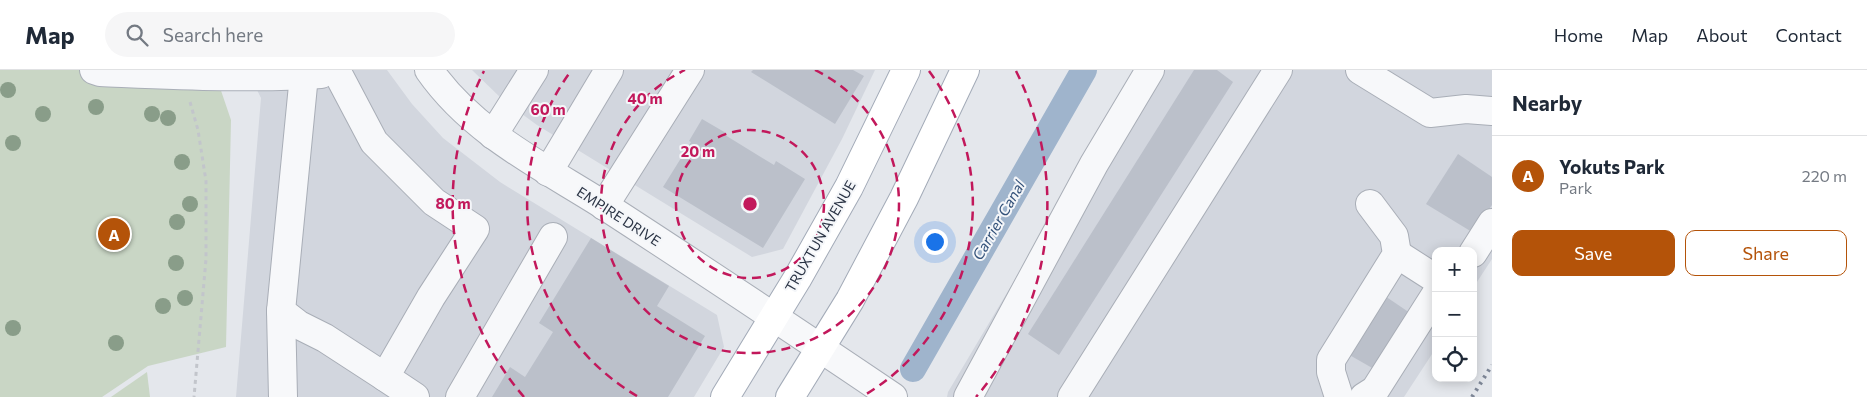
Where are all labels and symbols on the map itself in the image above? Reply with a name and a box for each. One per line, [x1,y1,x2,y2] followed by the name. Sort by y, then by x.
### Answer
[627,89,663,107] text: 40 m
[530,100,566,118] text: 60 m
[681,142,715,160] text: 20 m
[968,176,1029,263] water label: Carrier Canal
[781,177,859,295] street label: TRUXTUN AVENUE
[574,183,664,249] street label: EMPIRE DRIVE
[435,194,471,212] text: 80 m
[741,195,759,213] centre of rings
[98,215,130,253] pin: A
[922,229,948,255] your location

